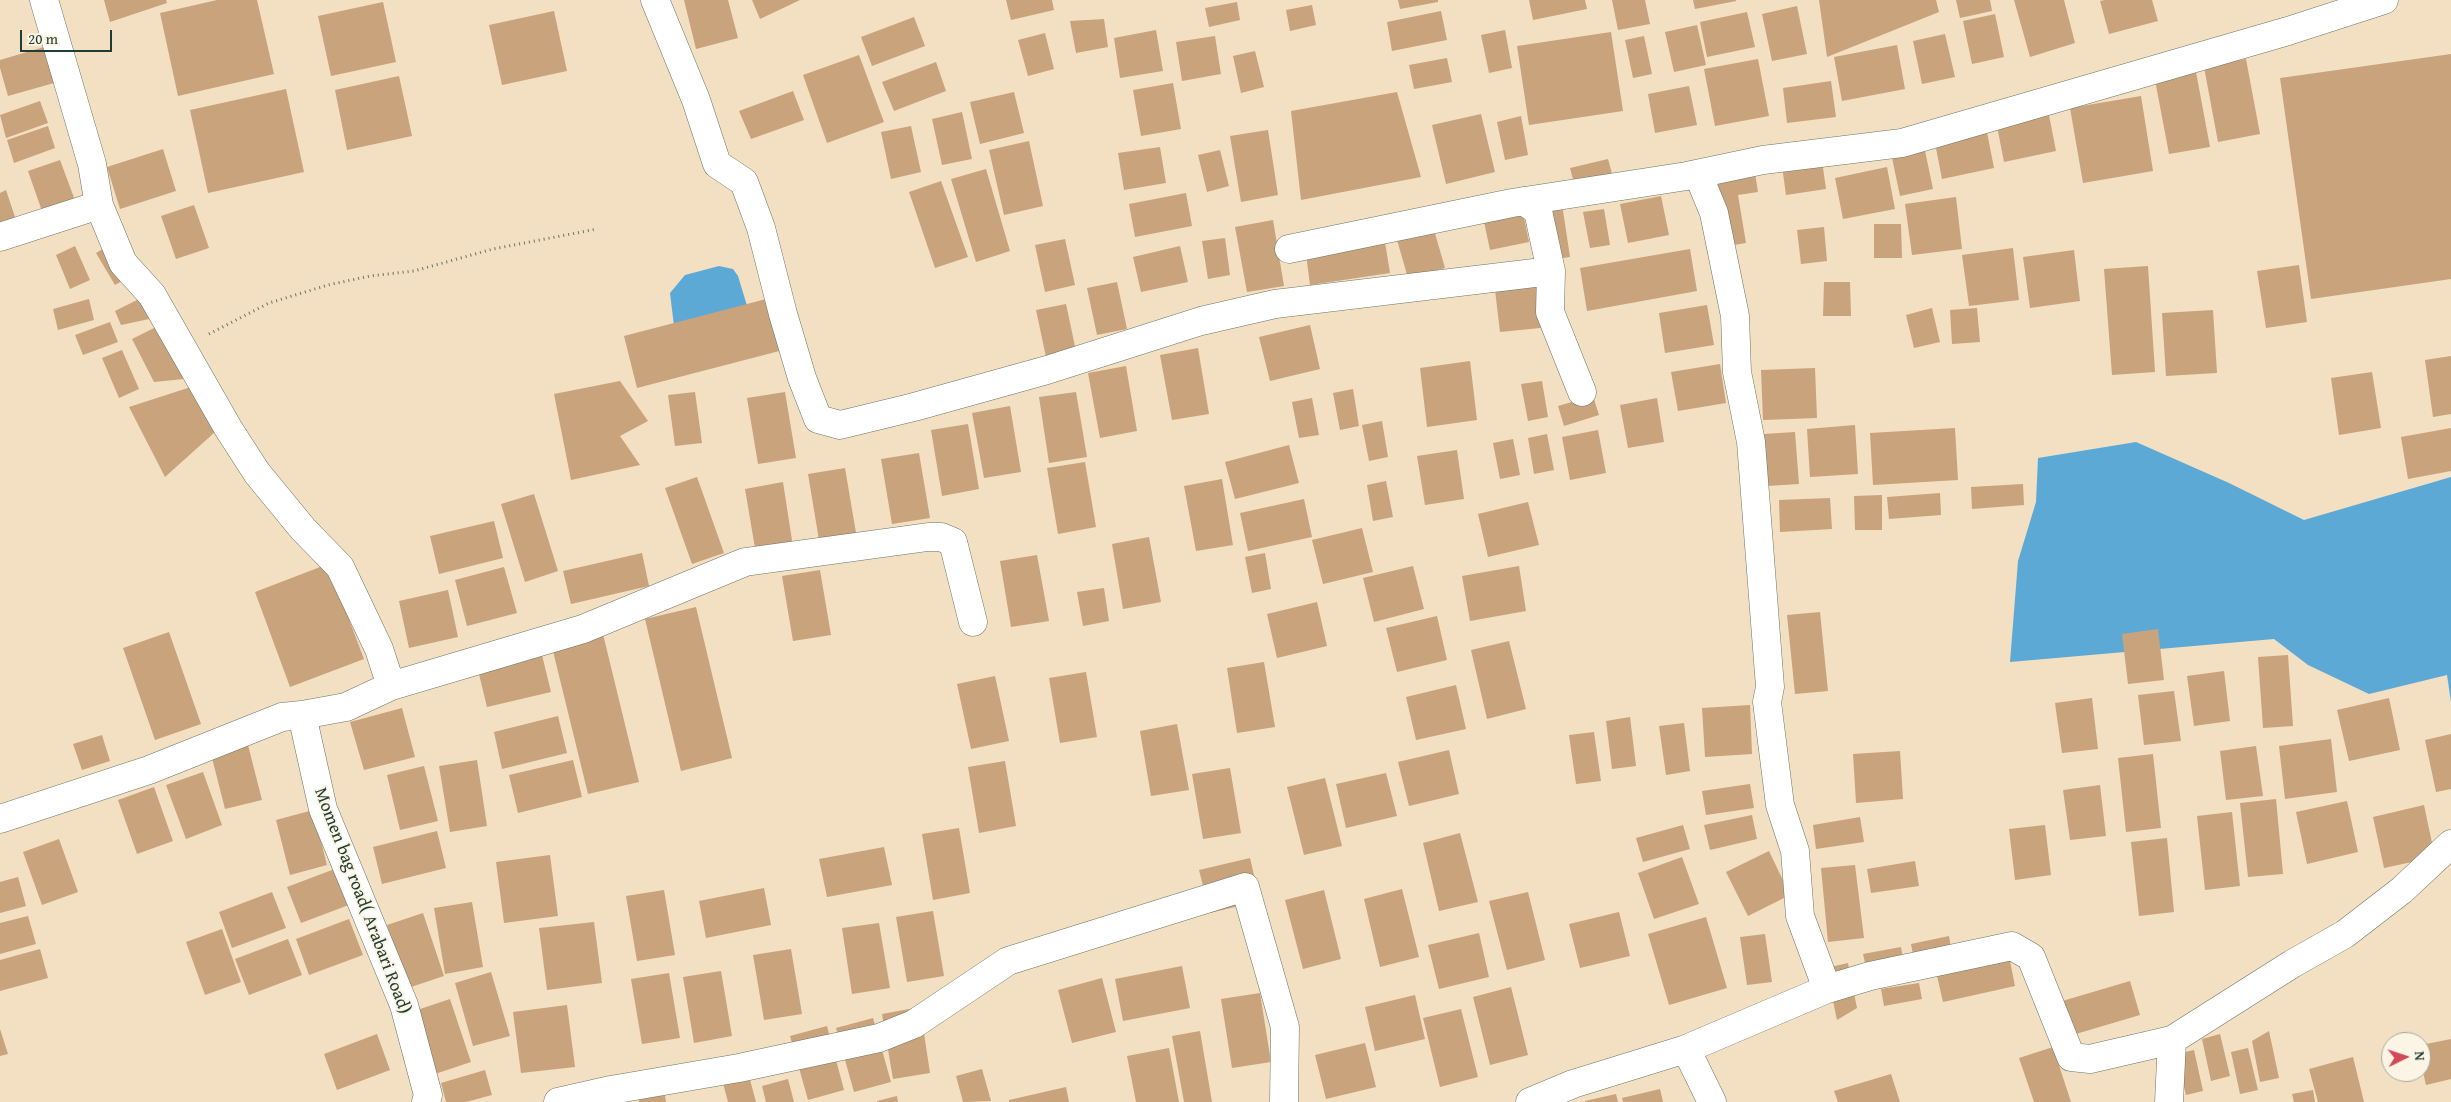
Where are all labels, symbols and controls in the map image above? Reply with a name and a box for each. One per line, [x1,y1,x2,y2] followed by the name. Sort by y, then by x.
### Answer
[22,20,115,52] scale bar
[28,28,58,49] text: 20 m
[309,785,415,1017] street label: Momen bag road( Arabari Road)
[2381,1032,2431,1082] north arrow
[2410,1051,2430,1061] text: N

